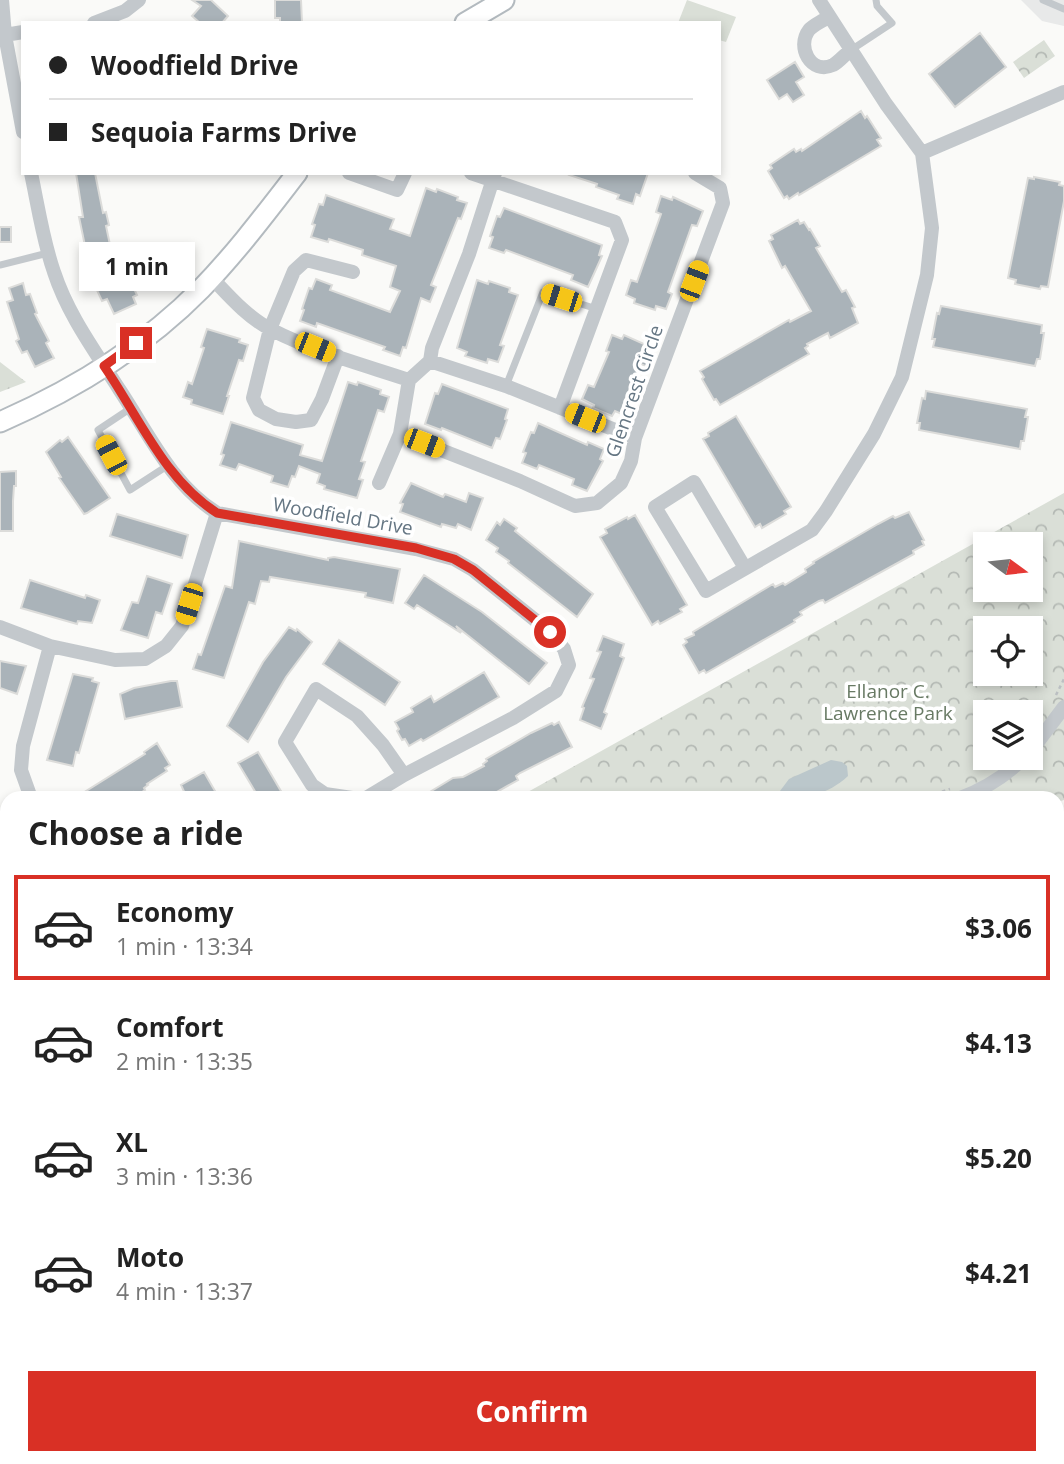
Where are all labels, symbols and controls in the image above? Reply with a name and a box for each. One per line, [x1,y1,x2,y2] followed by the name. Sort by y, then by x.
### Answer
[91,47,298,83] text: Woodfield Drive
[91,114,357,150] text: Sequoia Farms Drive
[78,242,194,290] callout: 1 min
[105,250,169,282] text: 1 min
[677,258,712,304] car
[538,282,585,314] car
[599,321,669,461] street label: Glencrest Circle
[120,327,152,359] route end
[292,329,339,365] car
[562,400,609,436] car
[401,426,448,460] car
[92,432,131,478] car
[271,491,415,541] street label: Woodfield Drive
[973,532,1043,602] north arrow
[973,532,1043,770] map controls
[173,581,206,627] car
[534,616,566,648] route start
[973,616,1043,686] button: locate
[823,678,953,726] park label: Ellanor C. Lawrence Park
[973,700,1043,770] button: layers
[28,811,243,854] text: Choose a ride
[116,894,234,930] text: Economy
[32,896,95,959] icon: car
[965,910,1032,946] text: $3.06
[116,930,253,962] text: 1 min · 13:34
[116,1009,223,1045] text: Comfort
[32,1011,95,1074] icon: car
[965,1025,1032,1061] text: $4.13
[116,1045,253,1077] text: 2 min · 13:35
[116,1124,148,1160] text: XL
[32,1126,95,1189] icon: car
[965,1140,1032,1176] text: $5.20
[116,1160,253,1192] text: 3 min · 13:36
[116,1239,184,1275] text: Moto
[32,1241,95,1304] icon: car
[965,1255,1032,1291] text: $4.21
[116,1275,253,1307] text: 4 min · 13:37
[28,1371,1036,1451] button: Confirm

